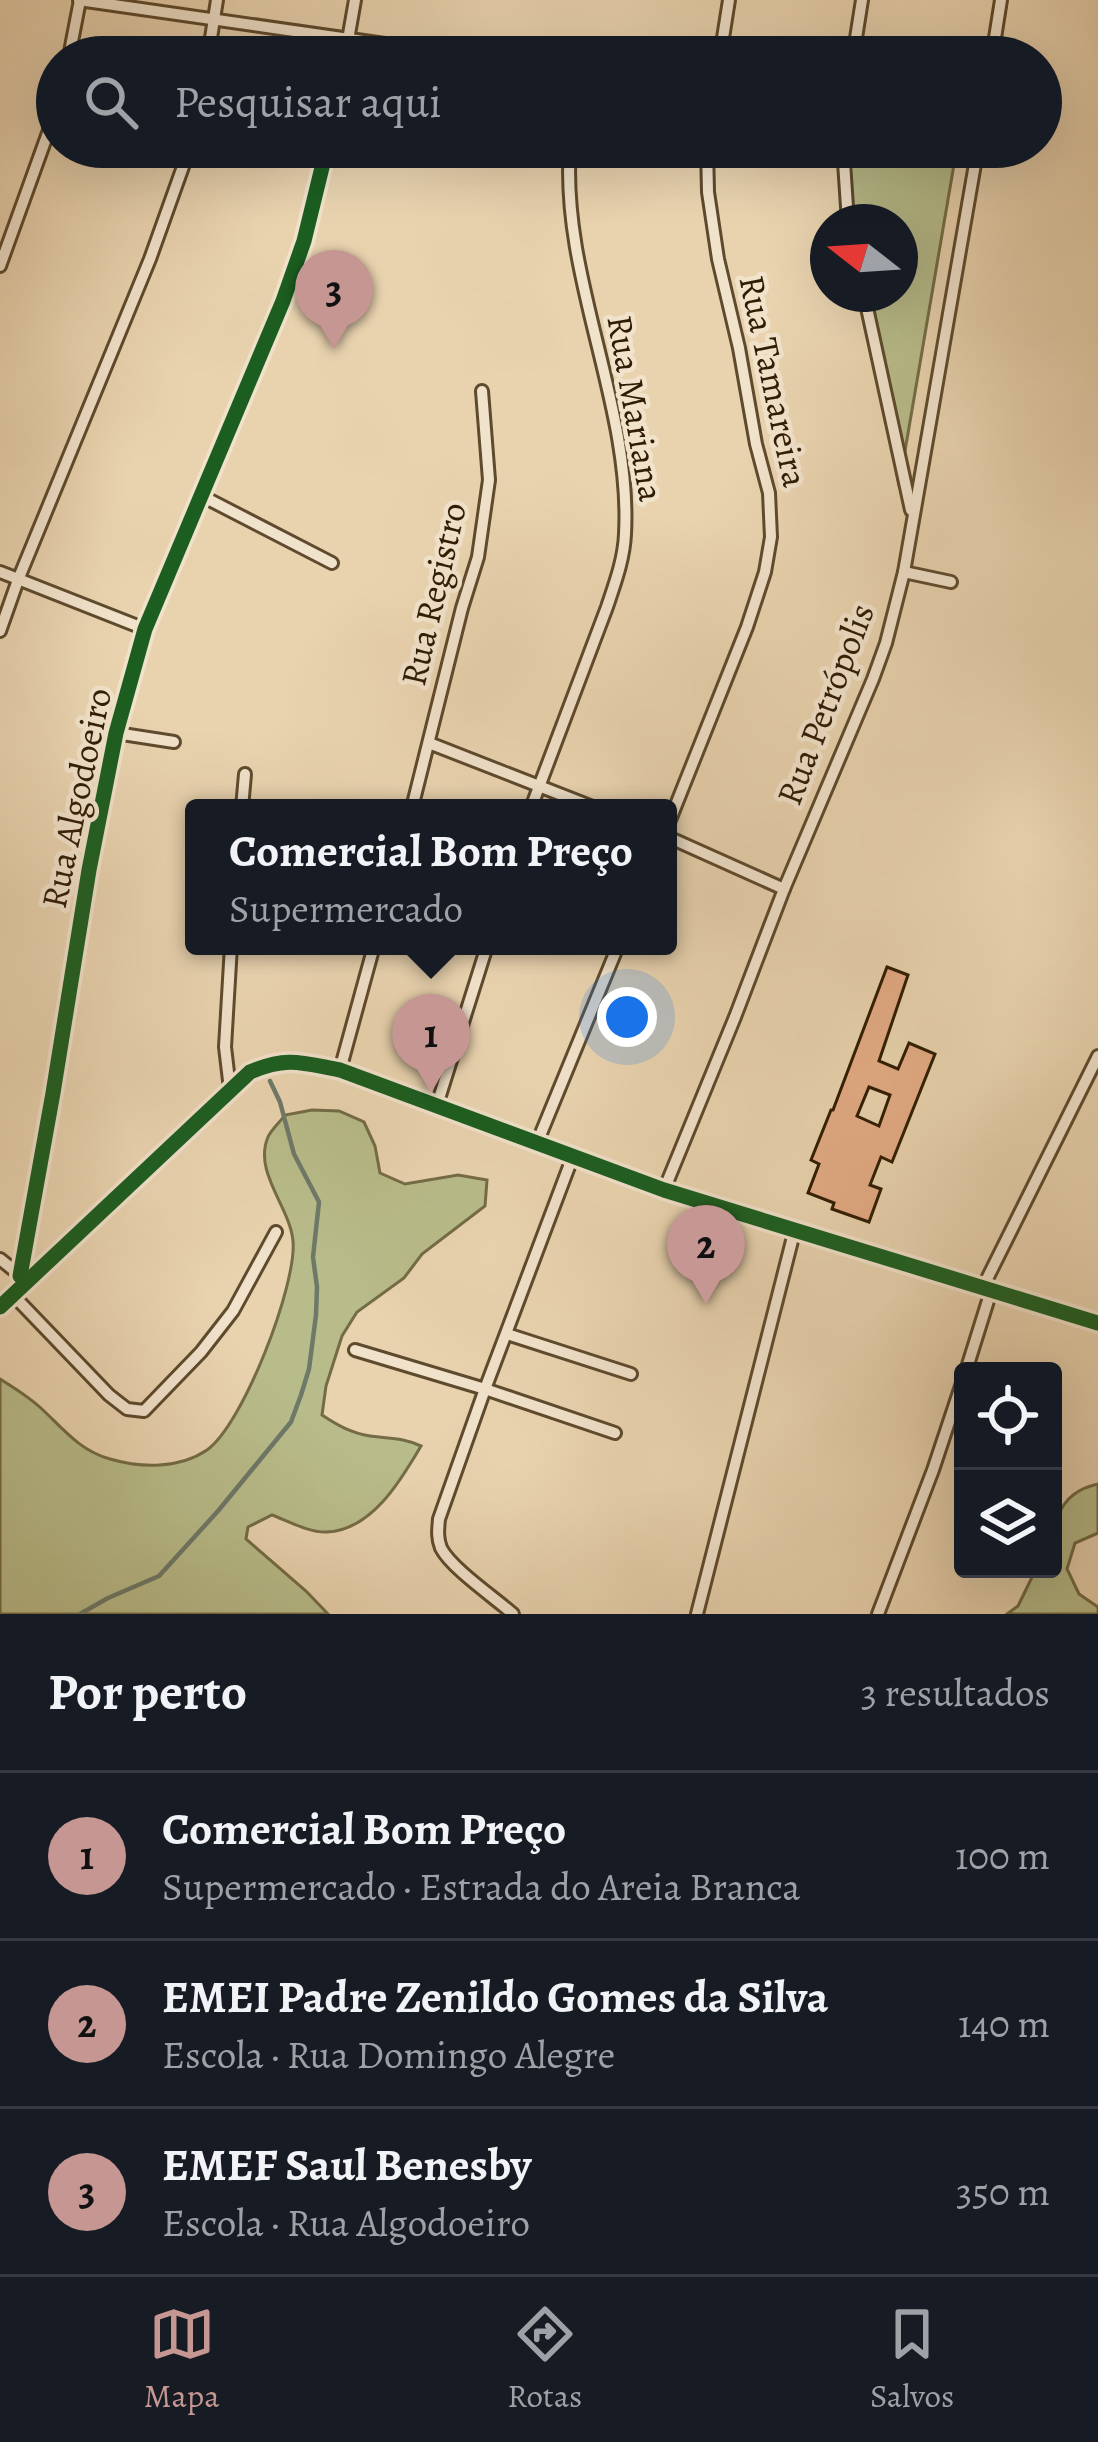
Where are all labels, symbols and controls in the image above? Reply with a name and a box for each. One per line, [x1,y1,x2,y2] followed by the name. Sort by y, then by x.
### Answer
[36,36,1062,168] search box
[78,69,144,135] icon: search
[174,71,442,133] text: Pesquisar aqui
[810,204,918,312] north arrow
[295,250,373,349] pin: 3
[728,270,820,492] street label: Rua Tamareira
[596,311,677,505] street label: Rua Mariana
[388,497,478,691] street label: Rua Registro
[764,596,886,812] street label: Rua Petrópolis
[29,683,123,913] street label: Rua Algodoeiro
[185,799,677,955] popup
[229,820,633,882] text: Comercial Bom Preço
[229,882,463,935] text: Supermercado
[597,987,657,1047] your location
[392,994,470,1093] pin: 1
[667,1205,745,1304] pin: 2
[954,1362,1062,1578] map controls
[954,1362,1062,1470] button: locate
[954,1470,1062,1578] button: layers
[48,1657,247,1727] text: Por perto
[861,1666,1050,1719] text: 3 resultados
[162,1798,566,1860] text: Comercial Bom Preço
[80,1829,94,1882] text: 1
[955,1829,1050,1882] text: 100 m
[162,1860,801,1913] text: Supermercado · Estrada do Areia Branca
[162,1966,828,2028] text: EMEI Padre Zenildo Gomes da Silva
[78,1997,96,2050] text: 2
[958,1997,1050,2050] text: 140 m
[162,2028,615,2081] text: Escola · Rua Domingo Alegre
[162,2134,531,2196] text: EMEF Saul Benesby
[79,2165,95,2218] text: 3
[956,2165,1050,2218] text: 350 m
[162,2196,530,2249] text: Escola · Rua Algodoeiro
[144,2301,220,2418] tab: Mapa
[507,2301,582,2418] tab: Rotas
[870,2301,954,2418] tab: Salvos

